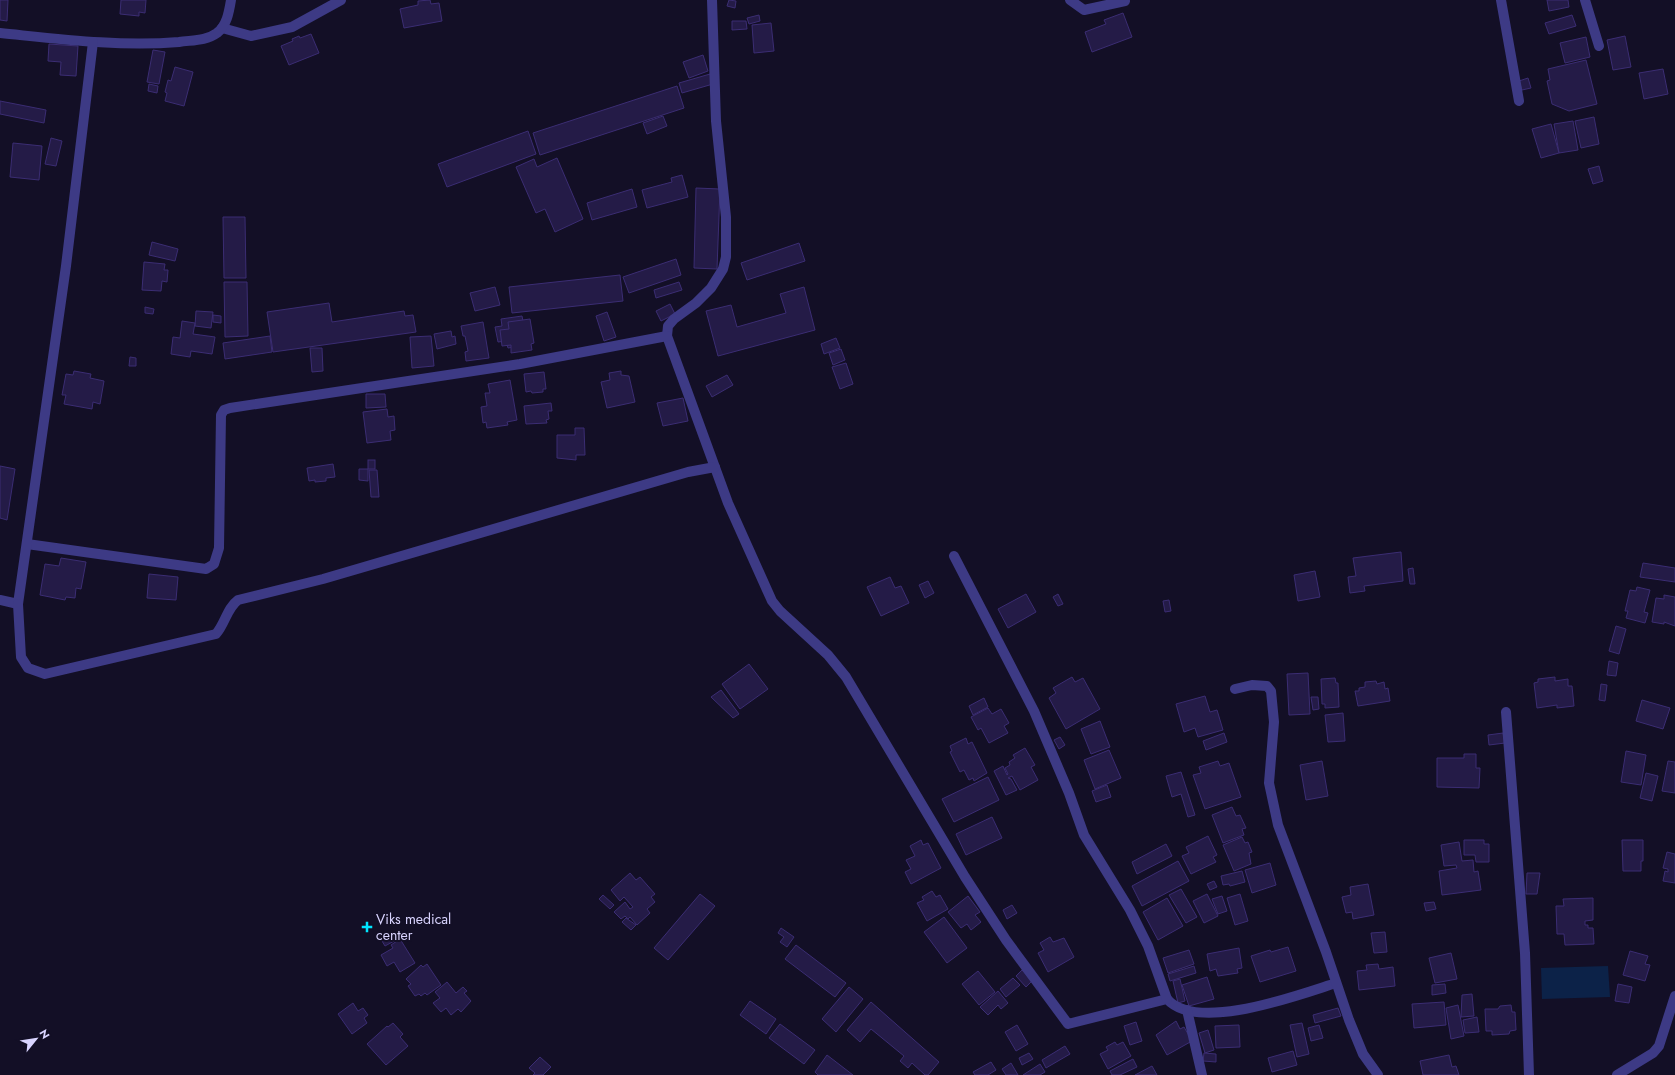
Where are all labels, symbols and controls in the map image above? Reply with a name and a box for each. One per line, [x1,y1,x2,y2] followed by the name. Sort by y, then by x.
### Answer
[376,909,451,945] place label: Viks medical center
[361,921,373,933] marker: Viks medical center
[16,1019,56,1059] north arrow
[36,1026,54,1042] text: N

